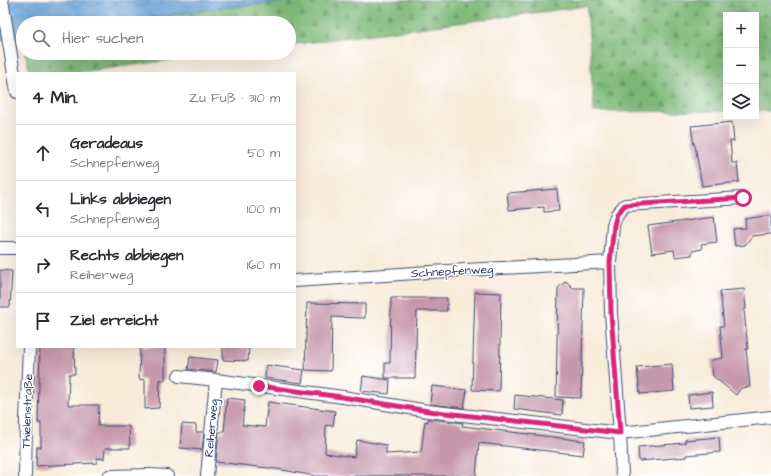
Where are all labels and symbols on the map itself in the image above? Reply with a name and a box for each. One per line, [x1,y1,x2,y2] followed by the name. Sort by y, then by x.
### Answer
[734,189,752,207] route start
[410,261,494,283] street label: Schnepfenweg
[18,373,37,449] street label: Thielenstraße
[250,377,268,395] route end
[200,398,224,458] street label: Reiherweg

